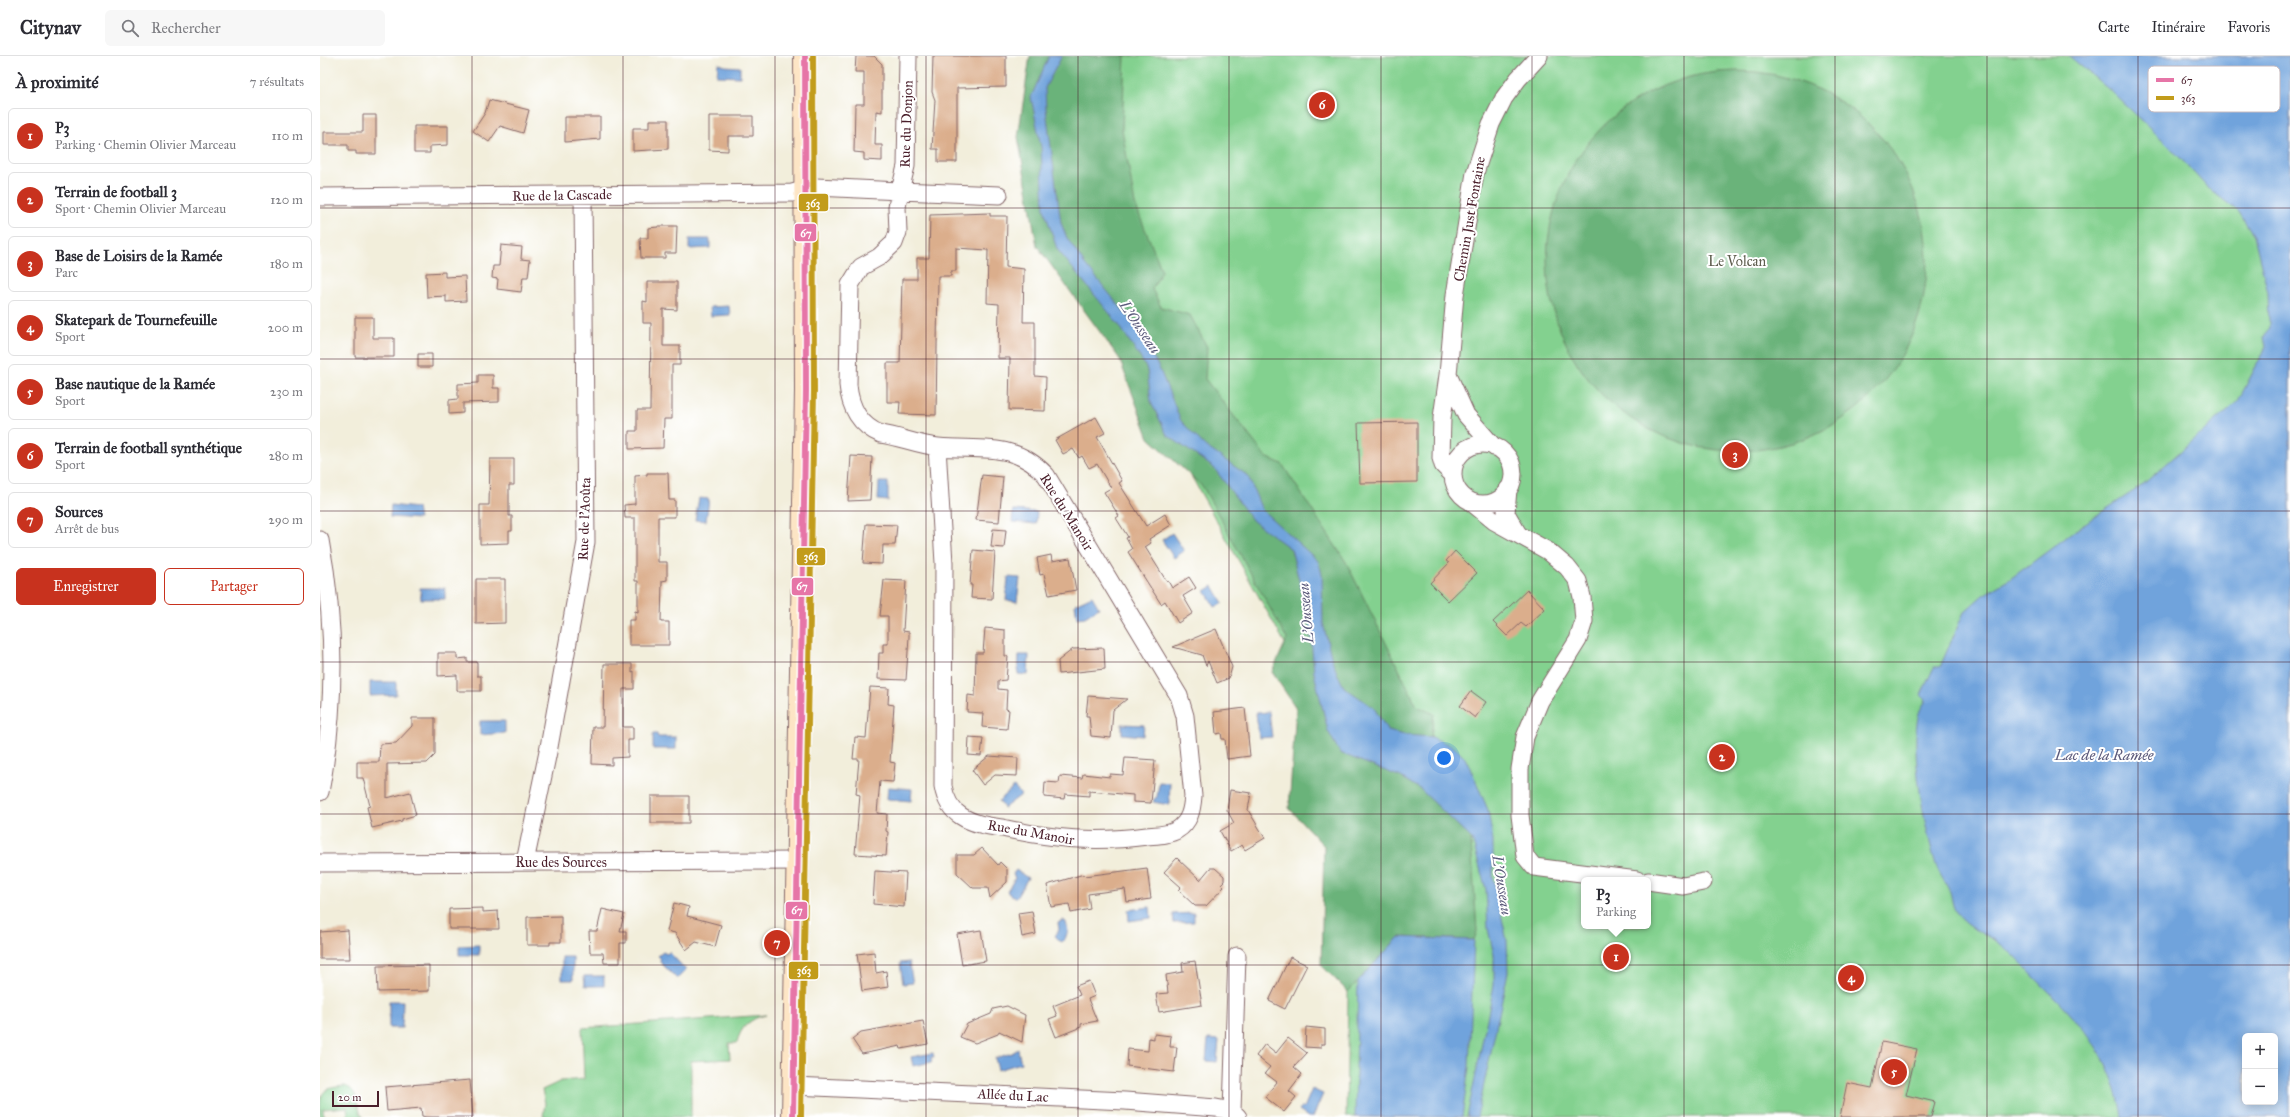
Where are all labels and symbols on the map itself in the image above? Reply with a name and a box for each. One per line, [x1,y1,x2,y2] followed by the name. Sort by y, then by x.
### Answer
[2148,66,2280,112] legend
[2181,74,2193,87] text: 67
[896,80,917,168] street label: Rue du Donjon
[1309,90,1335,120] pin: 6
[2181,92,2195,105] text: 363
[1450,155,1490,283] street label: Chemin Just Fontaine
[512,186,612,205] street label: Rue de la Cascade
[798,193,829,212] line badge: 363
[806,197,820,211] text: 363
[794,223,817,242] line badge: 67
[800,227,812,240] text: 67
[1708,253,1767,270] park label: Le Volcan
[1115,296,1164,357] water label: L'Ousseau
[1722,440,1748,470] pin: 3
[1036,471,1097,555] street label: Rue du Manoir
[575,477,594,561] street label: Rue de l'Aoûta
[796,547,826,566] line badge: 363
[804,550,818,564] text: 363
[791,577,814,596] line badge: 67
[796,580,808,593] text: 67
[1294,582,1318,645] water label: L'Ousseau
[1709,742,1735,772] pin: 2
[2054,746,2154,764] water label: Lac de la Ramée
[1434,748,1454,768] your location
[986,817,1076,849] street label: Rue du Manoir
[1488,853,1516,916] water label: L'Ousseau
[515,854,607,871] street label: Rue des Sources
[785,901,808,920] line badge: 67
[791,904,803,917] text: 67
[764,928,790,958] pin: 7
[1603,942,1629,972] pin: 1
[788,961,819,980] line badge: 363
[1838,963,1864,993] pin: 4
[797,964,811,978] text: 363
[1881,1057,1907,1087] pin: 5
[976,1085,1049,1106] street label: Allée du Lac
[332,1089,379,1108] scale bar

